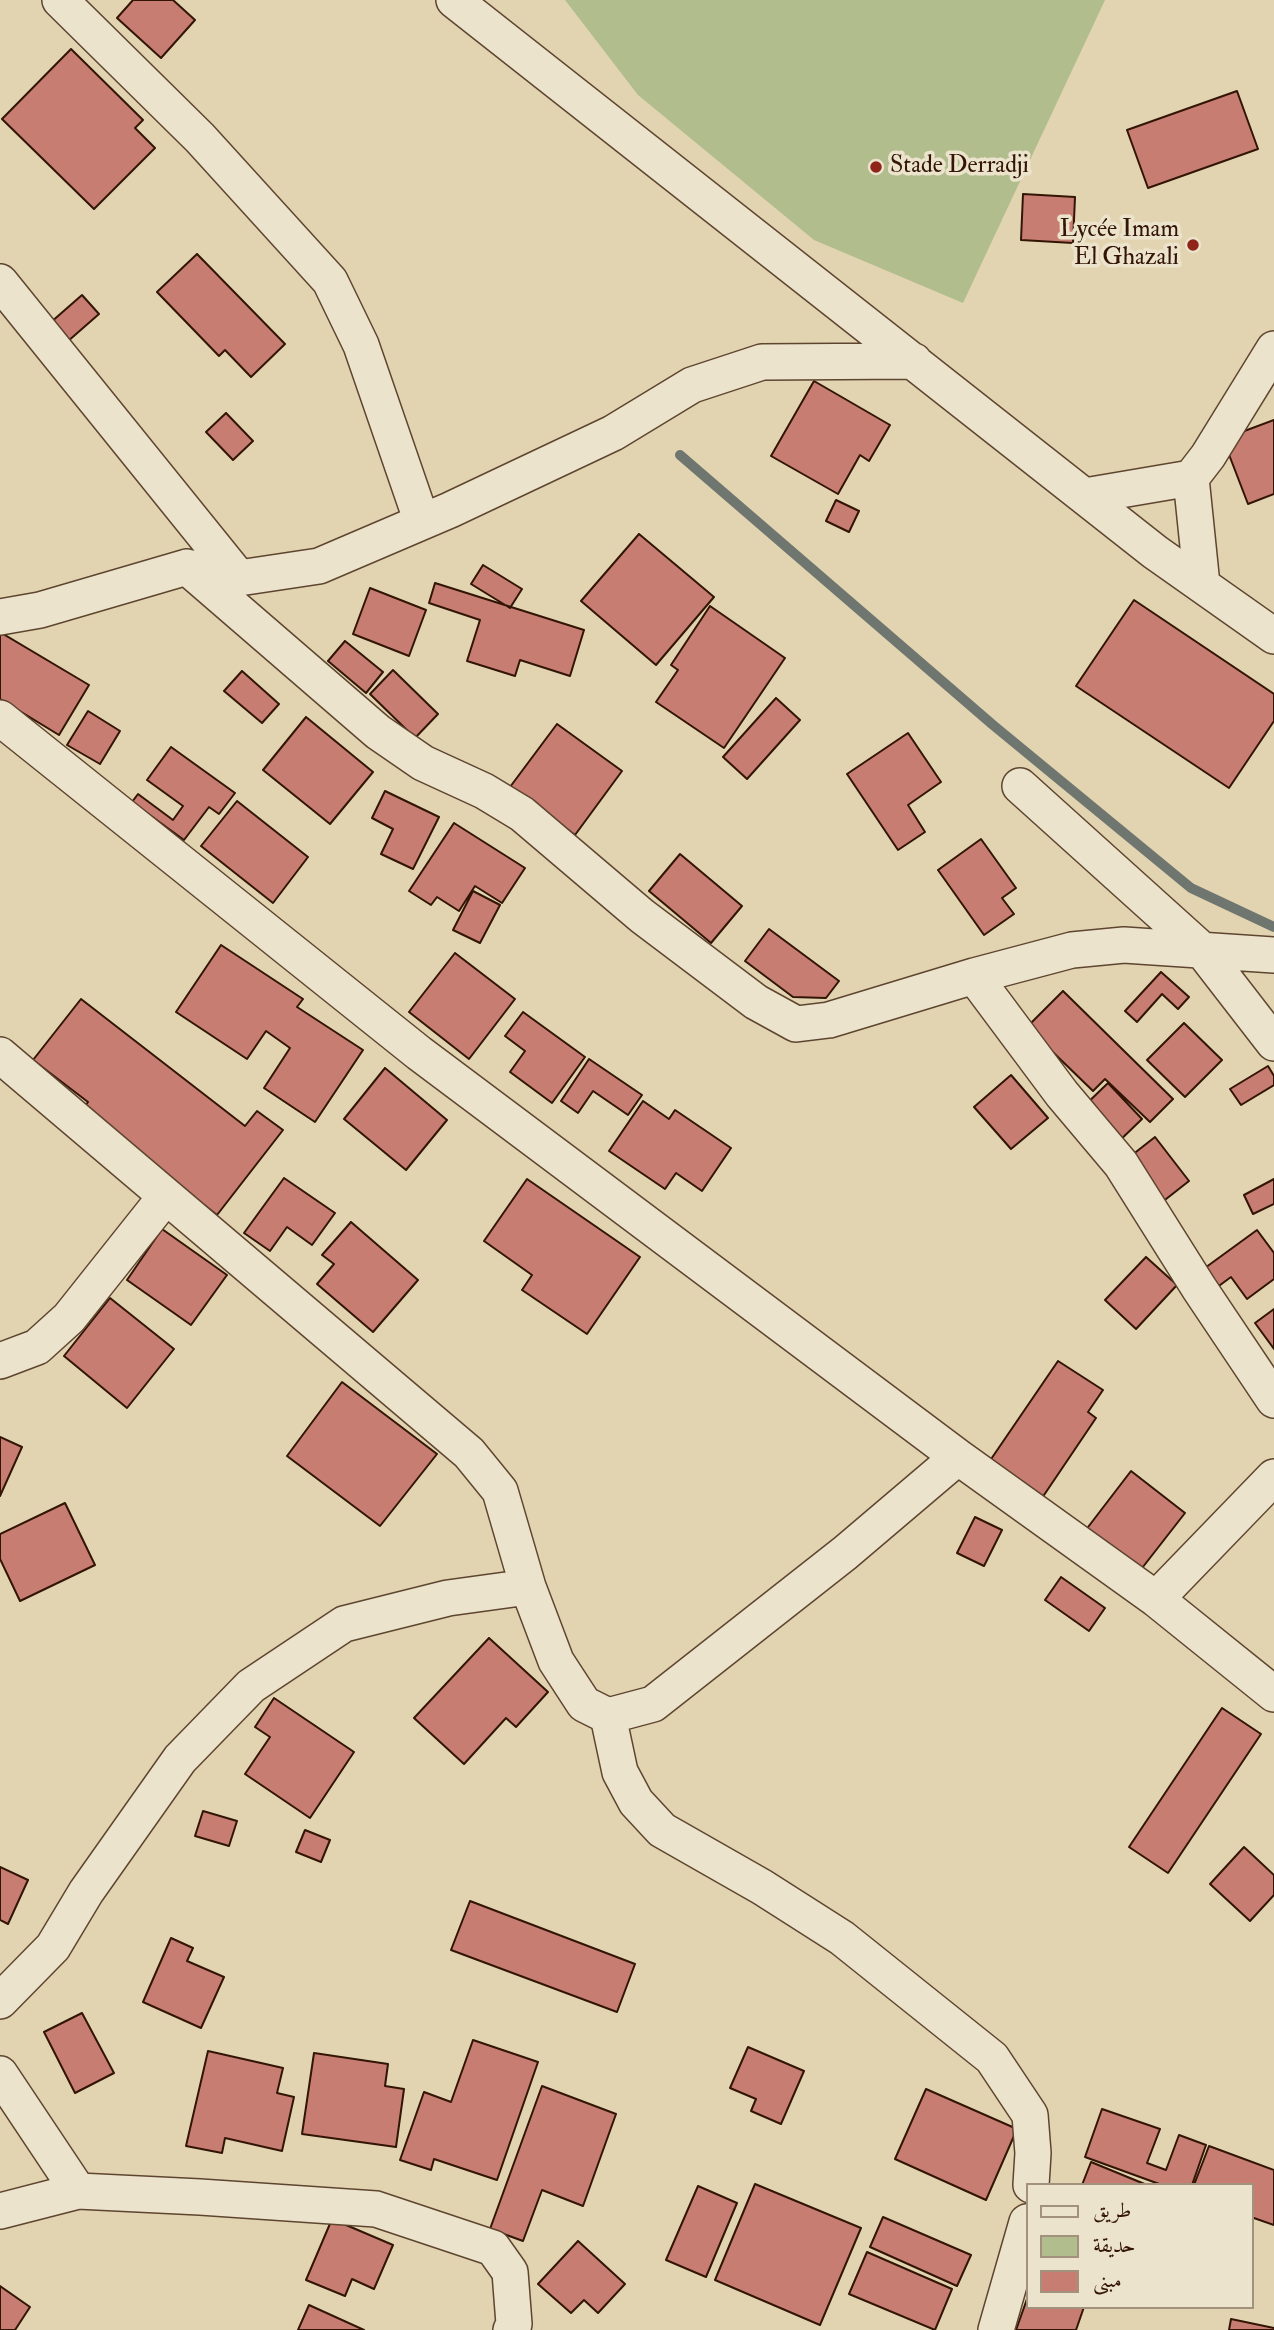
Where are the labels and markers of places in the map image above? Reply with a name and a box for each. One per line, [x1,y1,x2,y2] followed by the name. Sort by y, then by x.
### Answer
[890,153,1029,181] place label: Stade Derradji
[868,159,884,175] marker: Stade Derradji
[1060,217,1179,273] place label: Lycée Imam El Ghazali
[1185,237,1201,253] marker: Lycée Imam El Ghazali

